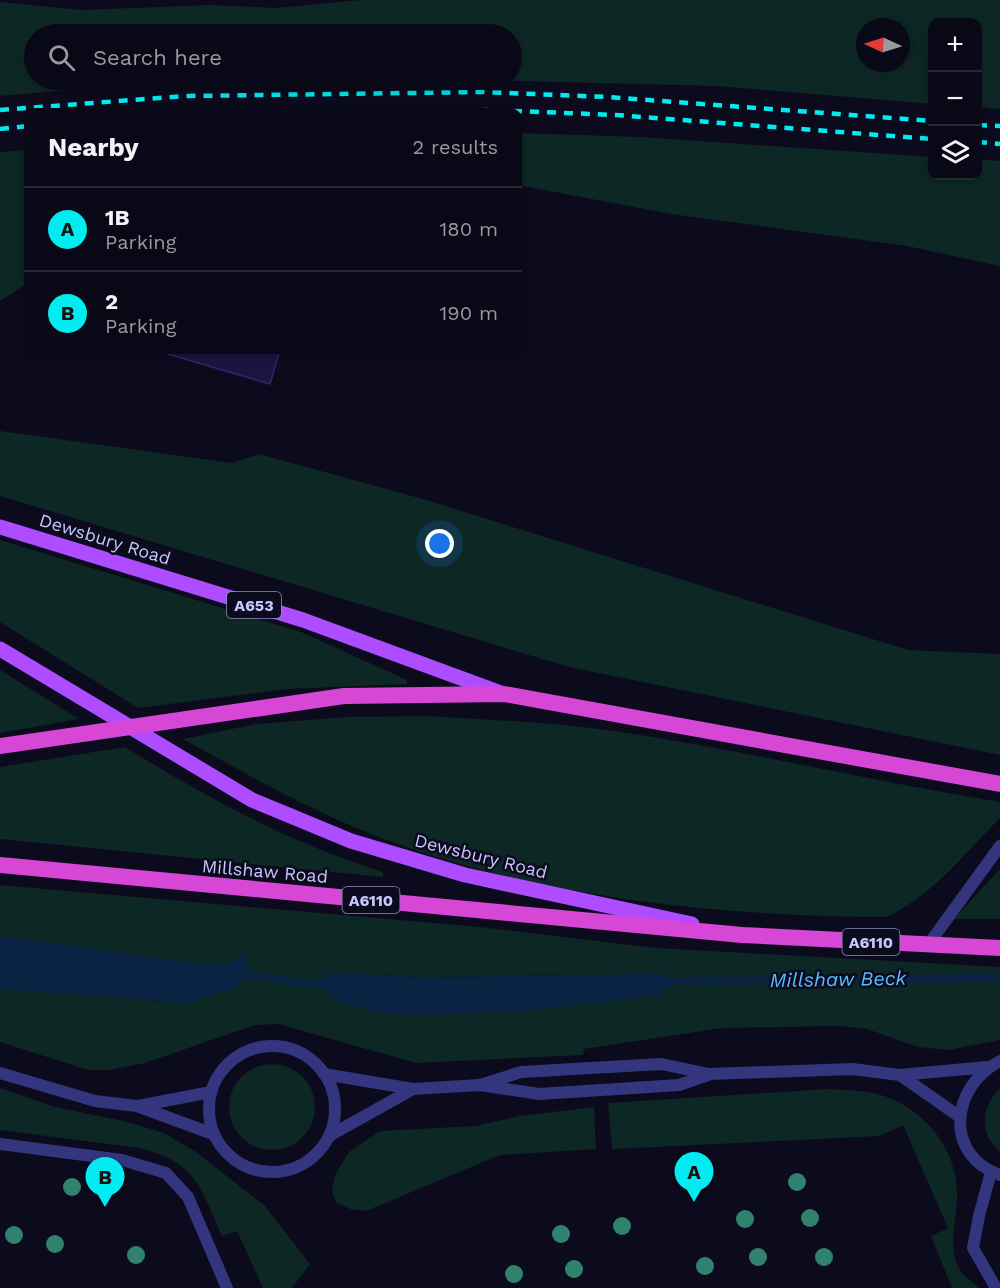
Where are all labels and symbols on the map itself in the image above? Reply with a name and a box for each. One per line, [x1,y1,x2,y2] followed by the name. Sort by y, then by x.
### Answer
[856,18,910,72] north arrow
[37,509,173,569] street label: Dewsbury Road
[425,529,454,558] your location
[227,592,281,618] road number: A653
[412,829,550,883] street label: Dewsbury Road
[201,855,329,887] street label: Millshaw Road
[342,887,400,913] road number: A6110
[842,929,900,955] road number: A6110
[769,966,908,992] water label: Millshaw Beck
[674,1152,714,1202] pin: A
[86,1158,124,1207] pin: B

